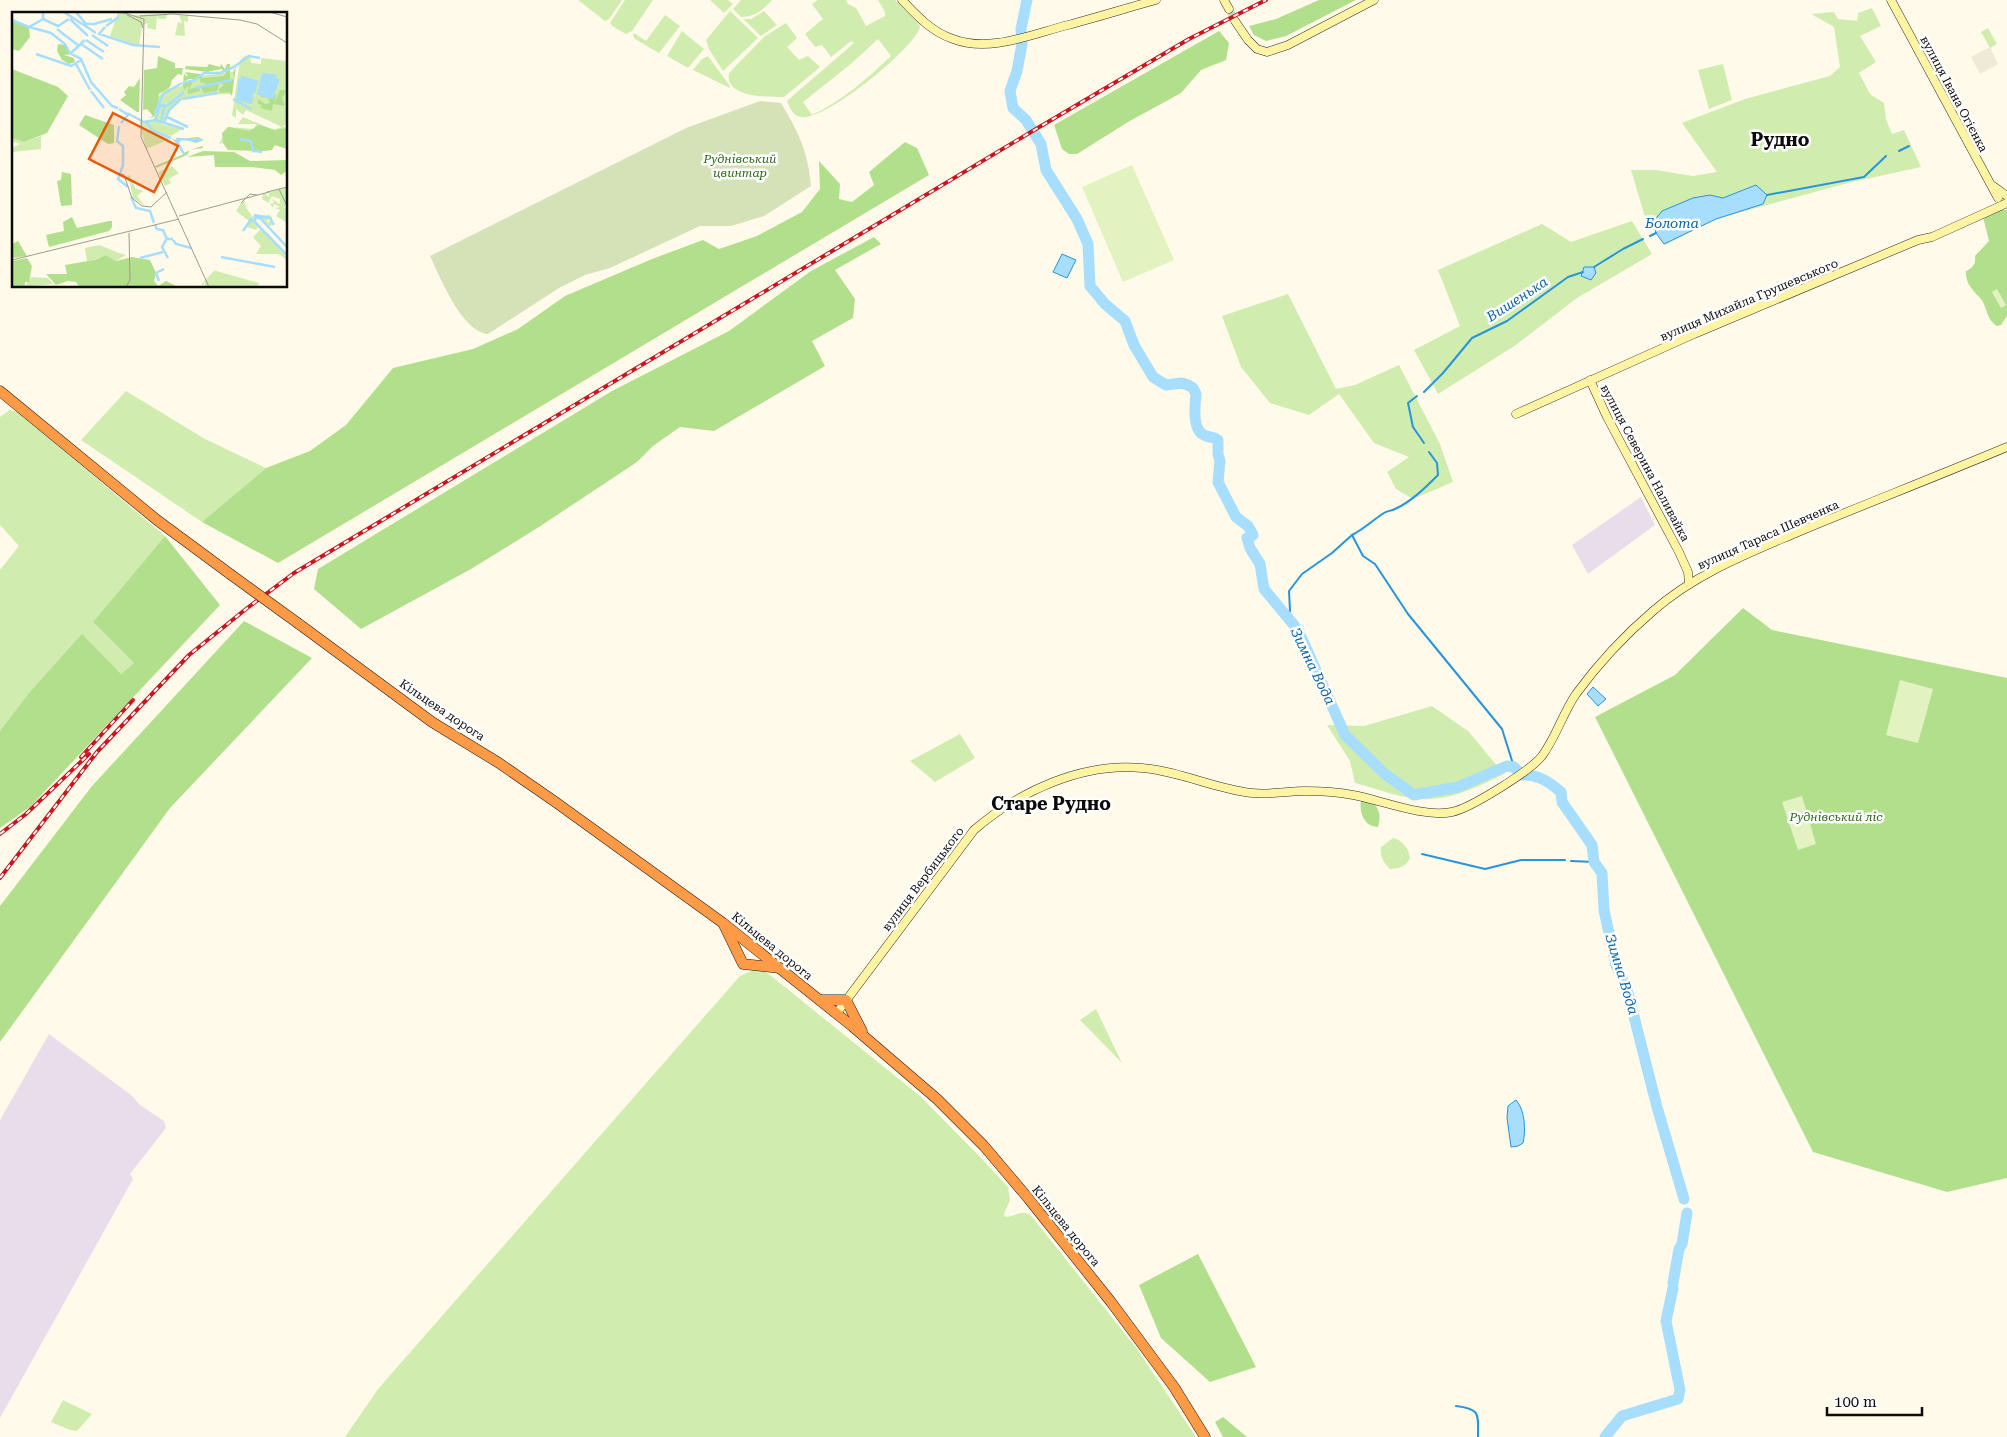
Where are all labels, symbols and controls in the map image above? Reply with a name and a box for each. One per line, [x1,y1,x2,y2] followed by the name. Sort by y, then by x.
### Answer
[12,12,288,288] inset map
[1917,33,1991,155] street label: вулиця Івана Огієнка
[1751,129,1810,150] district label: Рудно
[703,152,776,180] park label: Руднівський цвинтар
[1644,215,1699,231] water label: Болота
[1658,256,1840,344] street label: вулиця Михайла Грушевського
[1483,273,1551,325] water label: Вишенька
[1597,382,1693,544] street label: вулиця Северина Наливайка
[1695,497,1841,573] street label: вулиця Тараса Шевченка
[1287,625,1339,707] water label: Зимна Вода
[397,676,488,744] street label: Кільцева дорога
[991,793,1111,814] district label: Старе Рудно
[1789,810,1883,824] park label: Руднівський ліс
[879,824,967,934] street label: вулиця Вербицького
[729,909,816,983] street label: Кільцева дорога
[1602,932,1642,1016] water label: Зимна Вода
[1029,1183,1103,1270] street label: Кільцева дорога
[1827,1384,1922,1416] scale bar
[1834,1393,1877,1411] text: 100 m

